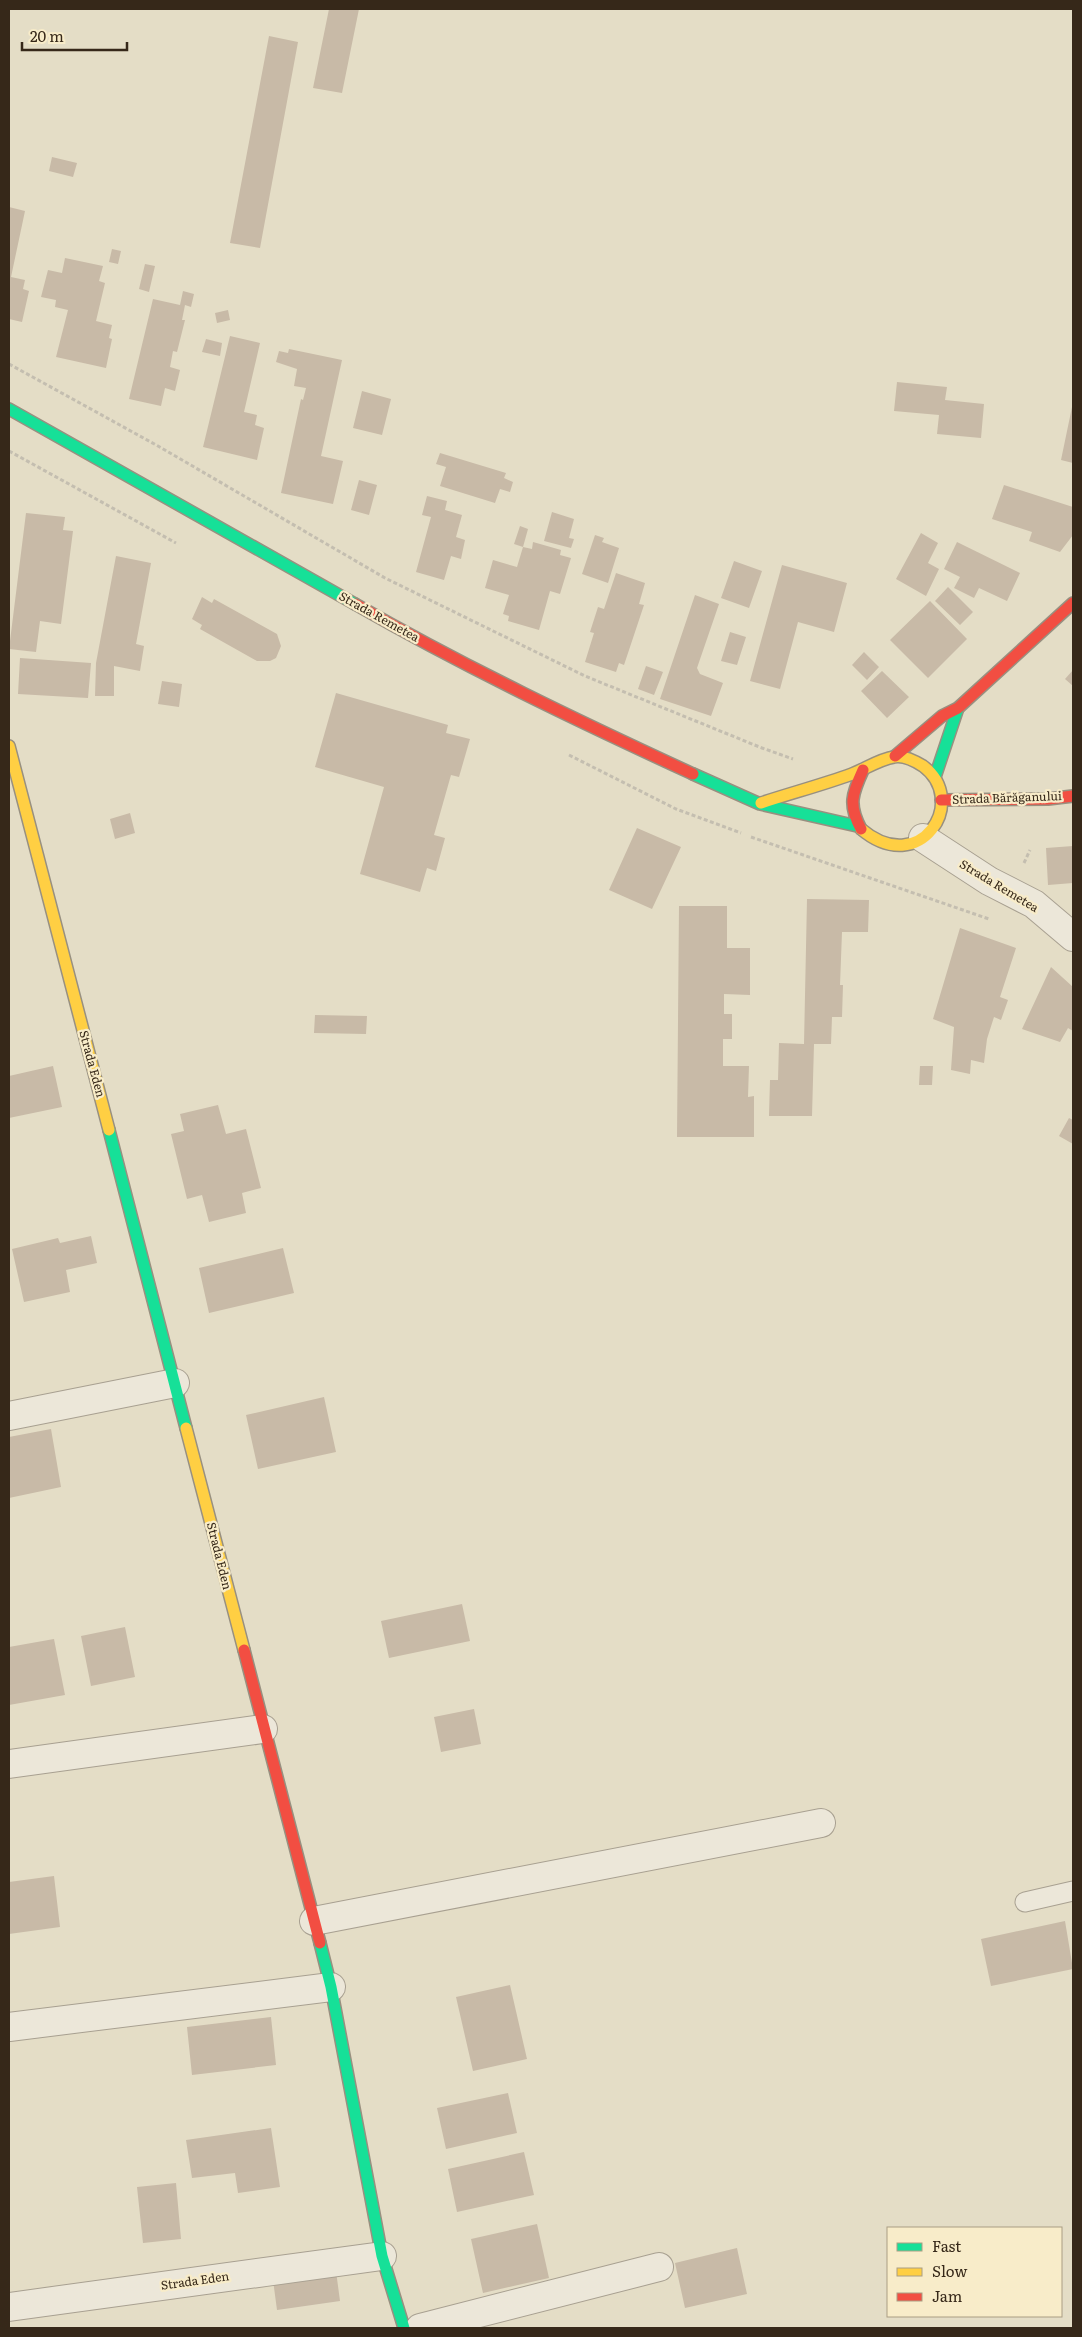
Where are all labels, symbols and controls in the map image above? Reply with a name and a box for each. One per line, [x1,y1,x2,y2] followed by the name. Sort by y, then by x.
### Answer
[22,20,128,52] scale bar
[30,24,64,47] text: 20 m
[336,587,423,646] street label: Strada Remetea
[952,786,1062,808] street label: Strada Bărăganului
[957,854,1043,916] street label: Strada Remetea
[75,1028,111,1099] street label: Strada Eden
[203,1520,237,1591] street label: Strada Eden
[887,2227,1062,2317] legend
[932,2234,961,2257] text: Fast
[932,2259,967,2282] text: Slow
[160,2266,230,2294] street label: Strada Eden
[932,2284,963,2307] text: Jam

